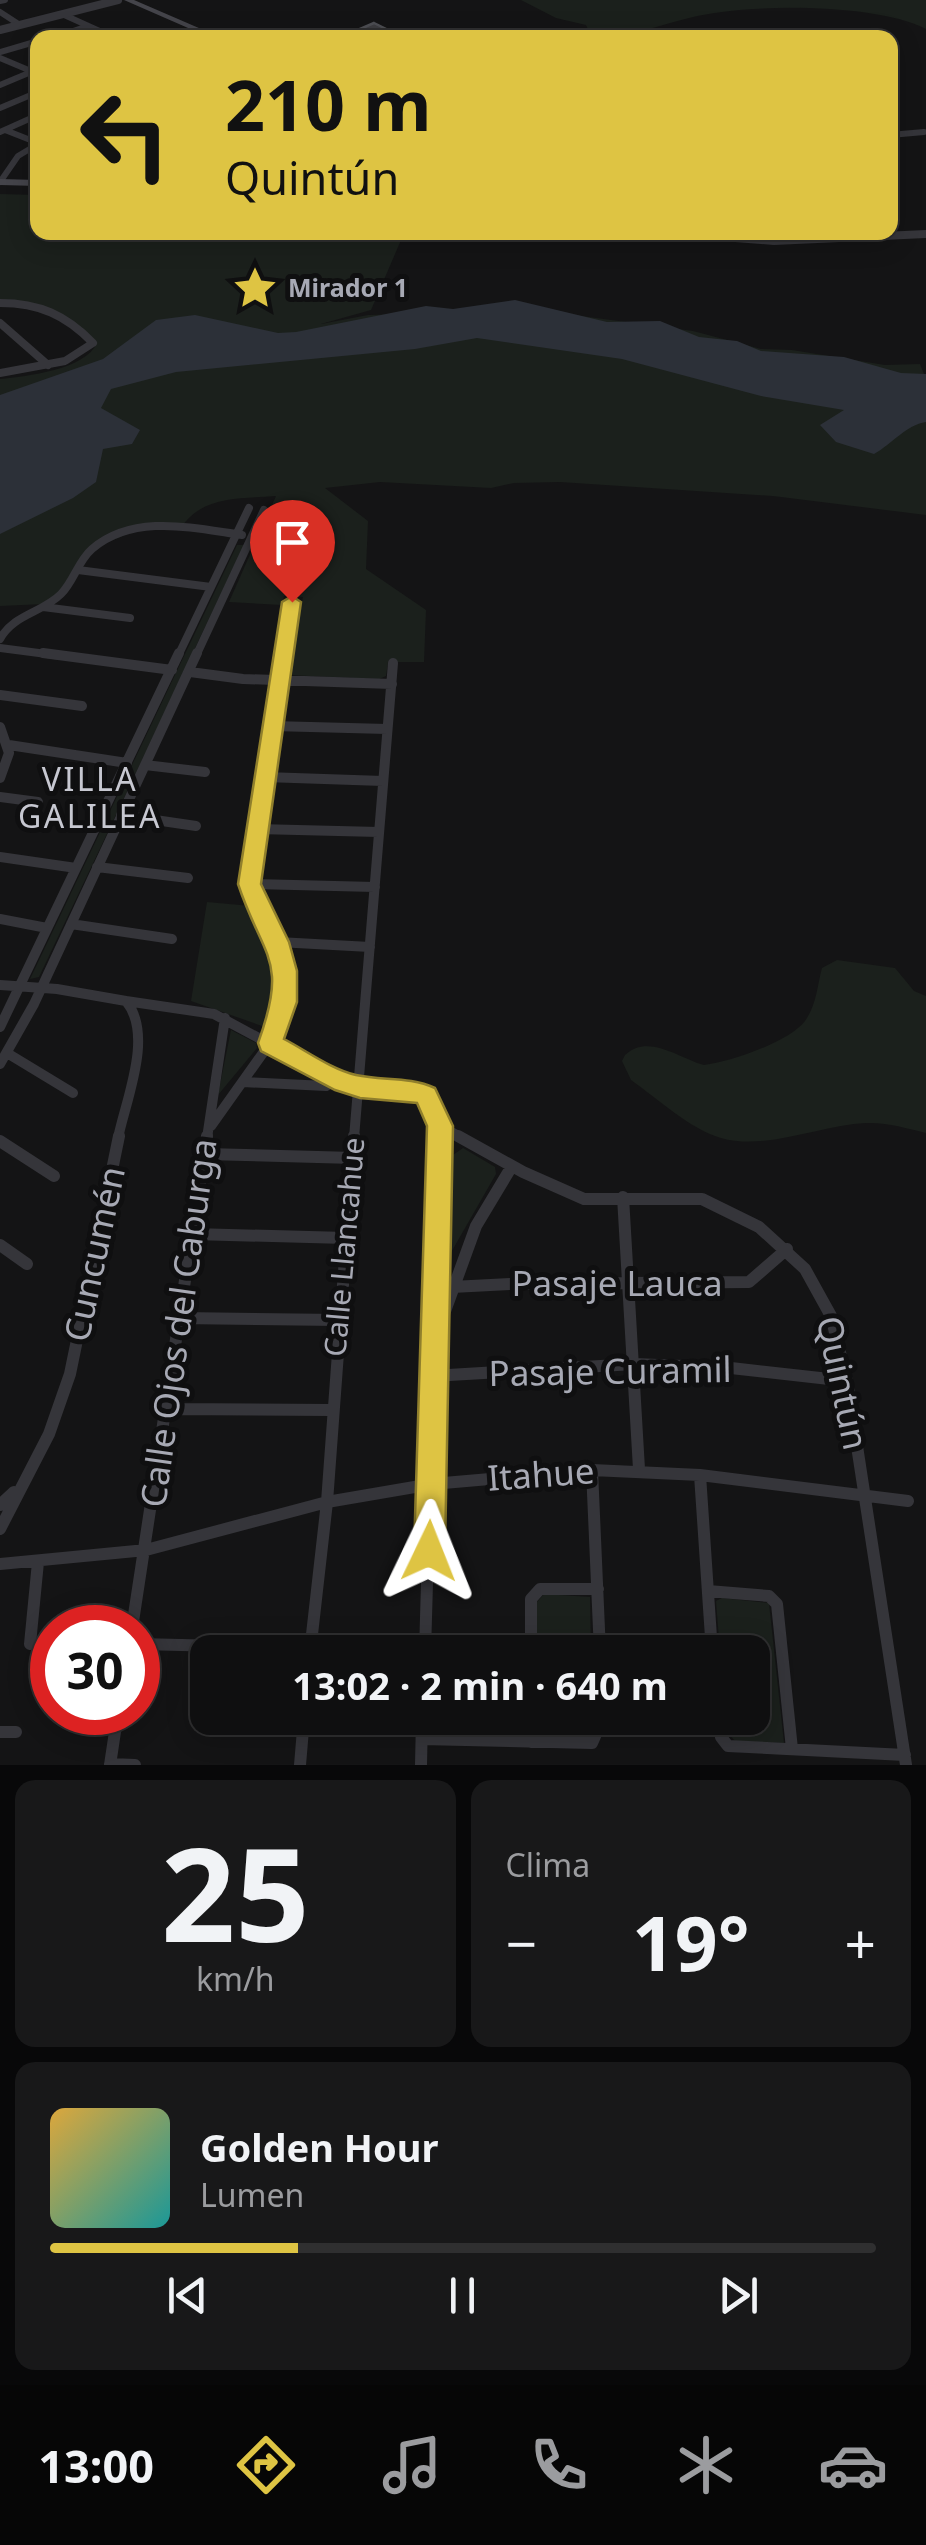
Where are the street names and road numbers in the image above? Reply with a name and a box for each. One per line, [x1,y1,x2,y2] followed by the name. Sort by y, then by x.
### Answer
[313,1135,374,1358] street label: Calle Llancahue
[128,1136,227,1510] street label: Calle Ojos del Caburga
[52,1162,135,1346] street label: Cuncumén
[511,1259,723,1306] street label: Pasaje Lauca
[806,1312,881,1454] street label: Quintún
[488,1345,732,1396] street label: Pasaje Curamil
[486,1446,596,1501] street label: Itahue

